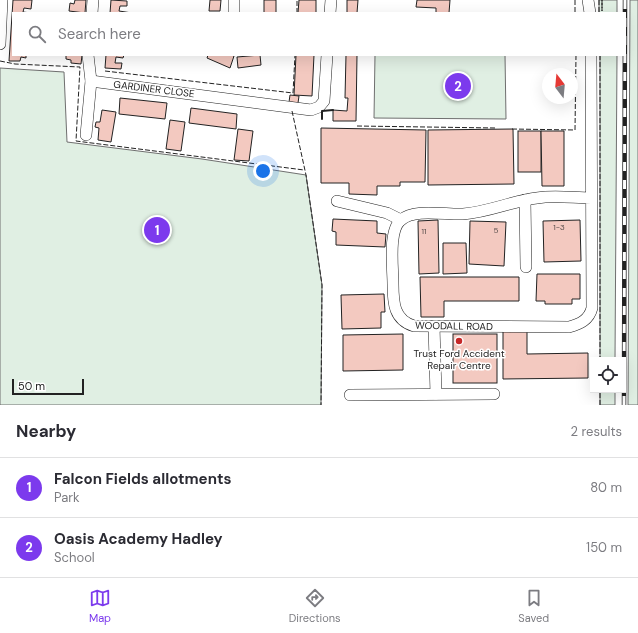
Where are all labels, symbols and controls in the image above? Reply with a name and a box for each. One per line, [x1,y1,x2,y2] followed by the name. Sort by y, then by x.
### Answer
[12,12,626,56] search box
[26,23,48,45] icon: search
[58,24,141,44] text: Search here
[542,68,578,104] north arrow
[445,71,471,101] pin: 2
[113,78,196,100] street label: GARDINER CLOSE
[253,161,273,181] your location
[144,215,170,245] pin: 1
[553,222,565,232] house number: 1-3
[494,225,499,235] house number: 5
[422,226,427,236] house number: 11
[415,319,493,333] street label: WOODALL ROAD
[454,336,464,346] marker: Trust Ford Accident Repair Centre
[413,347,505,372] place label: Trust Ford Accident Repair Centre
[590,357,626,393] map controls
[590,357,626,393] button: locate
[12,377,84,396] scale bar
[18,379,45,393] text: 50 m
[16,420,76,442] text: Nearby
[571,423,622,440] text: 2 results
[54,469,231,489] text: Falcon Fields allotments
[27,479,31,496] text: 1
[590,479,622,496] text: 80 m
[54,489,80,506] text: Park
[54,529,223,549] text: Oasis Academy Hadley
[25,539,33,556] text: 2
[586,539,622,556] text: 150 m
[54,549,95,566] text: School
[89,587,111,625] tab: Map
[289,587,341,625] tab: Directions
[518,587,549,625] tab: Saved

